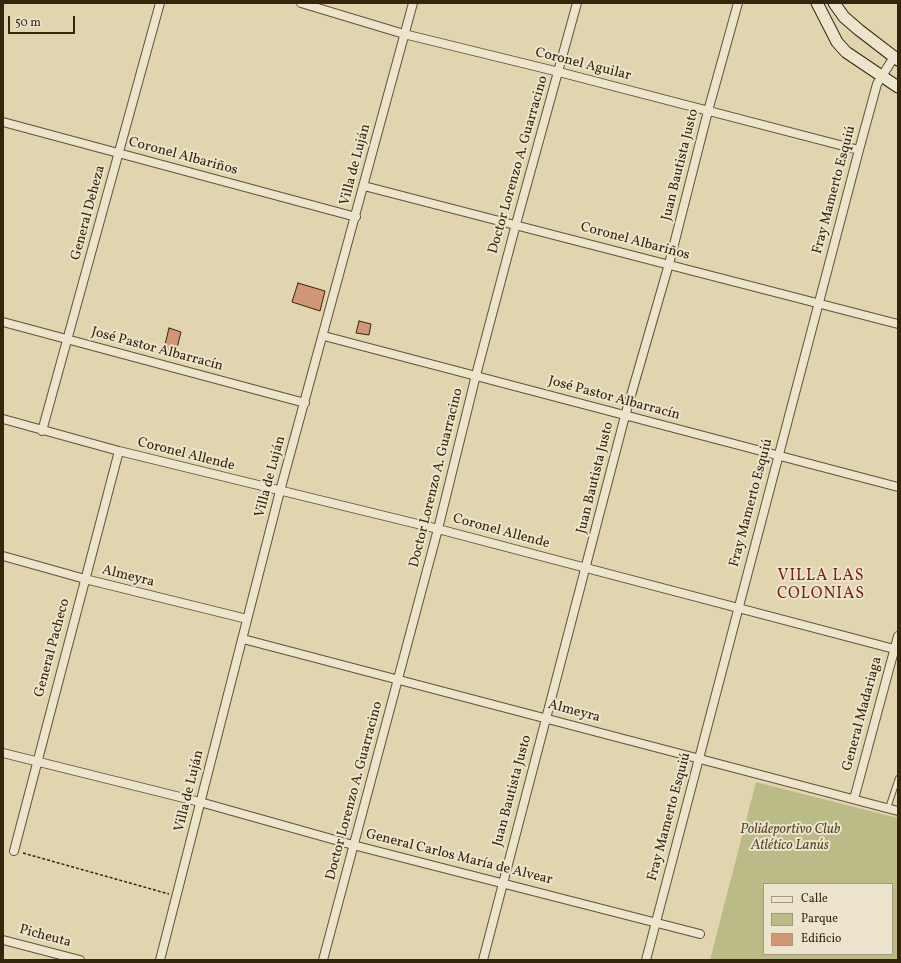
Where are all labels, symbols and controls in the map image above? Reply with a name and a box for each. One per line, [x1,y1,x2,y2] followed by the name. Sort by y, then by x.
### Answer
[10,8,77,34] scale bar
[15,15,41,31] text: 50 m
[533,45,633,85] street label: Coronel Aguilar
[486,74,552,256] street label: Doctor Lorenzo A. Guarracino
[659,107,703,223] street label: Juan Bautista Justo
[337,122,375,208] street label: Villa de Luján
[810,124,860,256] street label: Fray Mamerto Esquiú
[127,134,239,180] street label: Coronel Albariños
[68,164,110,262] street label: General Deheza
[579,219,691,265] street label: Coronel Albariños
[89,324,225,376] street label: José Pastor Albarracín
[546,373,682,425] street label: José Pastor Albarracín
[407,387,467,569] street label: Doctor Lorenzo A. Guarracino
[574,420,618,536] street label: Juan Bautista Justo
[252,434,290,520] street label: Villa de Luján
[136,435,236,475] street label: Coronel Allende
[727,437,777,569] street label: Fray Mamerto Esquiú
[451,511,551,553] street label: Coronel Allende
[100,562,156,592] street label: Almeyra
[777,567,865,605] district label: VILLA LAS COLONIAS
[32,597,74,699] street label: General Pacheco
[840,655,886,773] street label: General Madariaga
[546,697,602,727] street label: Almeyra
[323,700,387,882] street label: Doctor Lorenzo A. Guarracino
[490,733,536,849] street label: Juan Bautista Justo
[172,748,208,834] street label: Villa de Luján
[645,751,695,883] street label: Fray Mamerto Esquiú
[740,822,840,854] park label: Polideportivo Club Atlético Lanús
[364,827,554,889] street label: General Carlos María de Alvear
[763,883,893,955] legend
[801,891,828,907] text: Calle
[801,911,838,927] text: Parque
[17,922,73,952] street label: Picheuta
[801,931,841,947] text: Edificio

